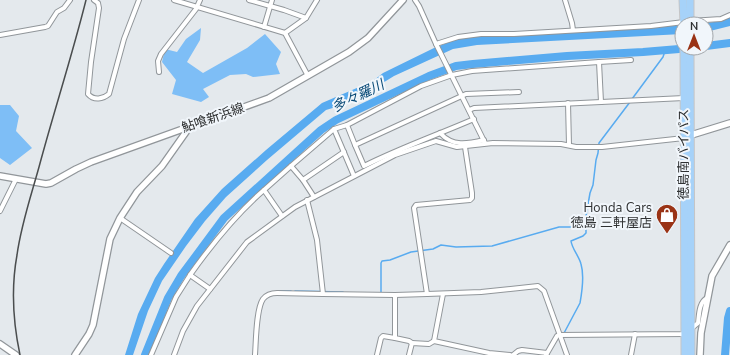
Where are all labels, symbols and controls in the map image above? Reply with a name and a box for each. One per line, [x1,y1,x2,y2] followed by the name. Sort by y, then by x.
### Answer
[674,16,714,56] north arrow
[690,19,698,34] text: N
[329,74,389,117] water label: 多々羅川
[179,99,247,137] street label: 鮎喰新浜線
[675,109,693,199] street label: 徳島南バイパス
[571,199,652,232] place label: Honda Cars 徳島 三軒屋店
[654,202,680,235] shop icon: Honda Cars 徳島 三軒屋店

